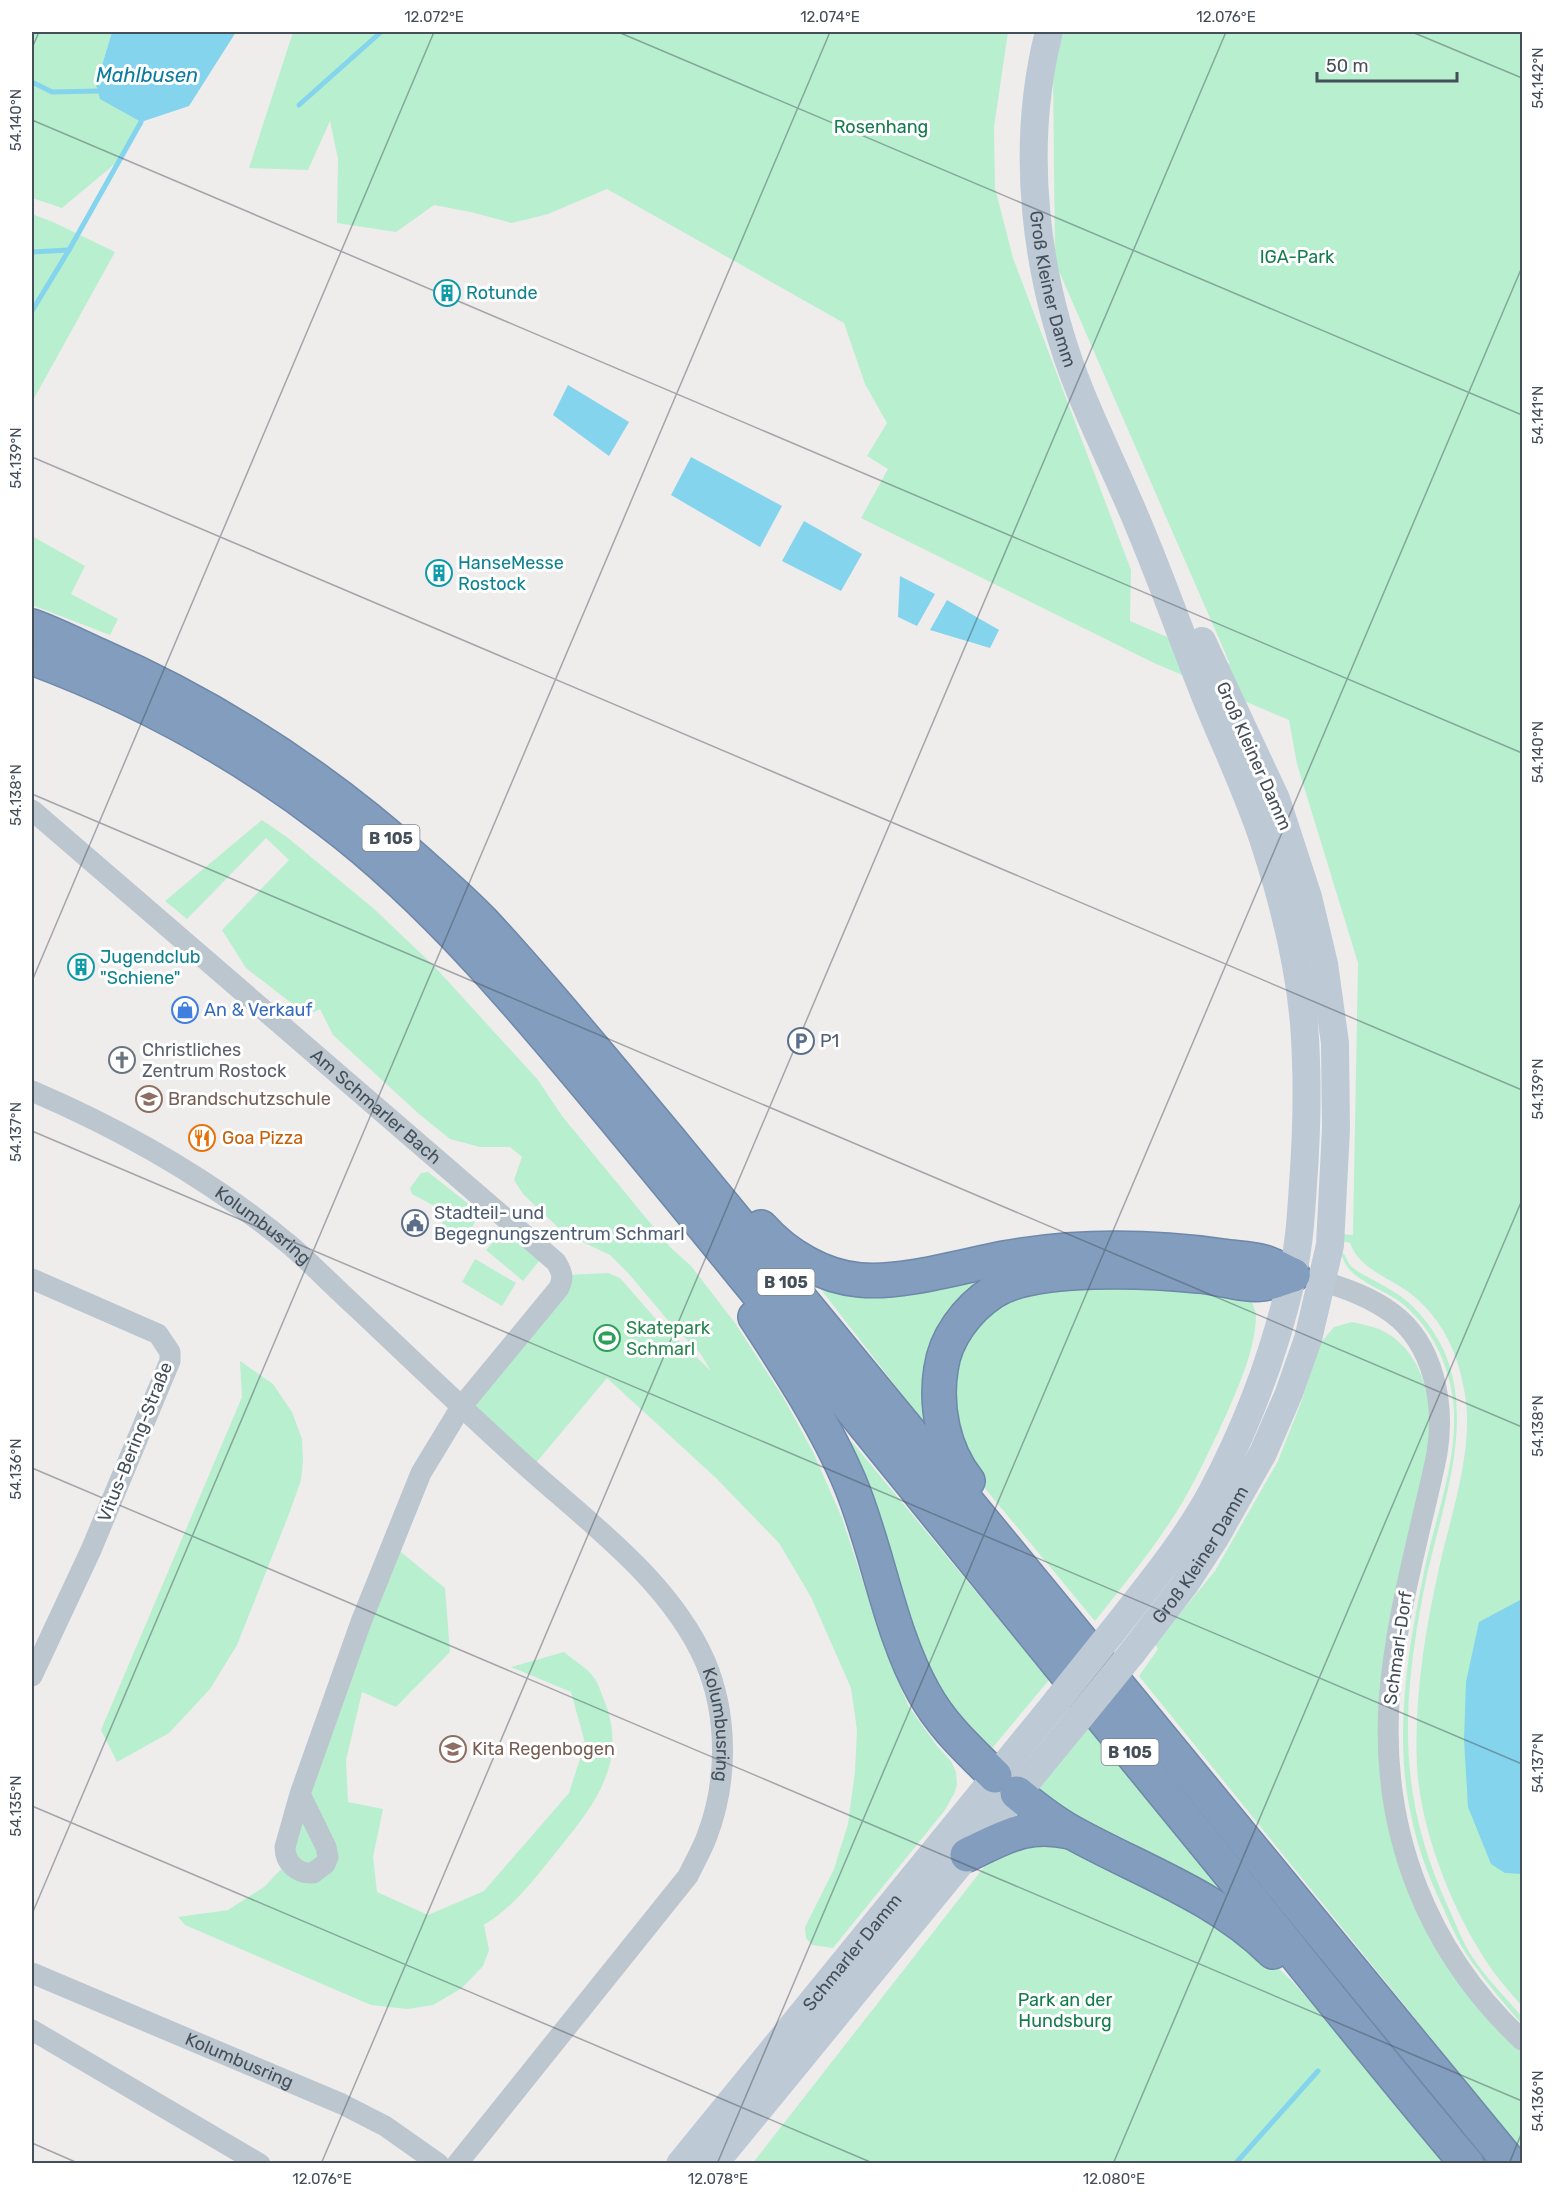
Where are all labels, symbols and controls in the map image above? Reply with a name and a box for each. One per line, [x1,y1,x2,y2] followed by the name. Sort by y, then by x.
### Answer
[404,8,464,26] text: 12.072°E
[800,8,860,26] text: 12.074°E
[1196,8,1256,26] text: 12.076°E
[1317,45,1456,83] scale bar
[1529,47,1547,109] text: 54.142°N
[1326,55,1369,77] text: 50 m
[96,63,198,87] water label: Mahlbusen
[7,89,25,151] text: 54.140°N
[834,116,928,138] park label: Rosenhang
[1025,209,1081,370] street label: Groß Kleiner Damm
[1260,246,1335,268] park label: IGA-Park
[432,278,462,308] building icon: Rotunde
[466,282,538,304] place label: Rotunde
[1529,386,1547,444] text: 54.141°N
[7,427,25,489] text: 54.139°N
[458,552,564,595] place label: HanseMesse Rostock
[424,558,454,588] building icon: HanseMesse Rostock
[1211,678,1297,834] street label: Groß Kleiner Damm
[1529,721,1547,783] text: 54.140°N
[7,764,25,826] text: 54.138°N
[362,825,420,851] road number: B 105
[100,946,200,989] place label: Jugendclub "Schiene"
[66,952,96,982] building icon: Jugendclub "Schiene"
[170,995,200,1025] shop icon: An & Verkauf
[204,999,312,1021] place label: An & Verkauf
[786,1026,816,1056] parking icon: P1
[820,1030,839,1052] place label: P1
[142,1039,287,1082] place label: Christliches Zentrum Rostock
[306,1044,446,1169] street label: Am Schmarler Bach
[107,1045,137,1075] church icon: Christliches Zentrum Rostock
[1529,1058,1547,1120] text: 54.139°N
[134,1084,164,1114] school or university icon: Brandschutzschule
[168,1088,331,1110] place label: Brandschutzschule
[7,1102,25,1162] text: 54.137°N
[187,1123,217,1153] restaurant icon: Goa Pizza
[222,1127,303,1149] place label: Goa Pizza
[211,1182,315,1269] street label: Kolumbusring
[434,1202,685,1245] place label: Stadteil- und Begegnungszentrum Schmarl
[400,1208,430,1238] public building icon: Stadteil- und Begegnungszentrum Schmarl
[758,1269,814,1295] road number: B 105
[626,1317,711,1360] place label: Skatepark Schmarl
[592,1323,622,1353] sports icon: Skatepark Schmarl
[93,1359,177,1525] street label: Vitus-Bering-Straße
[1529,1395,1547,1457] text: 54.138°N
[7,1438,25,1500] text: 54.136°N
[1148,1482,1253,1628] street label: Groß Kleiner Damm
[1379,1590,1417,1706] street label: Schmarl-Dorf
[698,1664,734,1783] street label: Kolumbusring
[1529,1733,1547,1793] text: 54.137°N
[438,1734,468,1764] school or university icon: Kita Regenbogen
[472,1738,615,1760] place label: Kita Regenbogen
[1102,1739,1158,1765] road number: B 105
[7,1775,25,1837] text: 54.135°N
[798,1889,907,2015] street label: Schmarler Damm
[1018,1989,1112,2032] park label: Park an der Hundsburg
[182,2028,297,2093] street label: Kolumbusring
[1529,2070,1547,2132] text: 54.136°N
[292,2170,352,2188] text: 12.076°E
[688,2170,748,2188] text: 12.078°E
[1083,2170,1145,2188] text: 12.080°E

